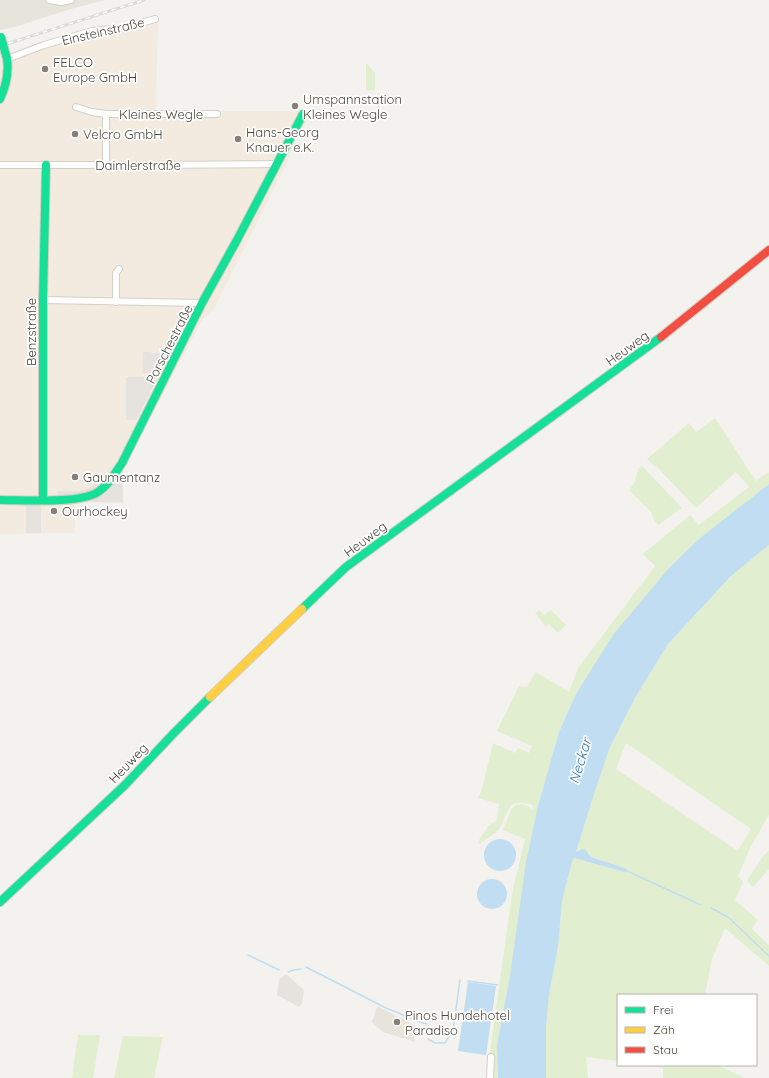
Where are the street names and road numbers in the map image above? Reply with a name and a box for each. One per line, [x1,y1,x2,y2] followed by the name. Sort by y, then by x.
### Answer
[60,14,146,48] street label: Einsteinstraße
[119,106,203,122] street label: Kleines Wegle
[95,157,181,173] street label: Daimlerstraße
[23,298,39,366] street label: Benzstraße
[142,302,196,386] street label: Porschestraße
[602,327,652,369] street label: Heuweg
[341,518,389,560] street label: Heuweg
[105,740,151,786] street label: Heuweg

